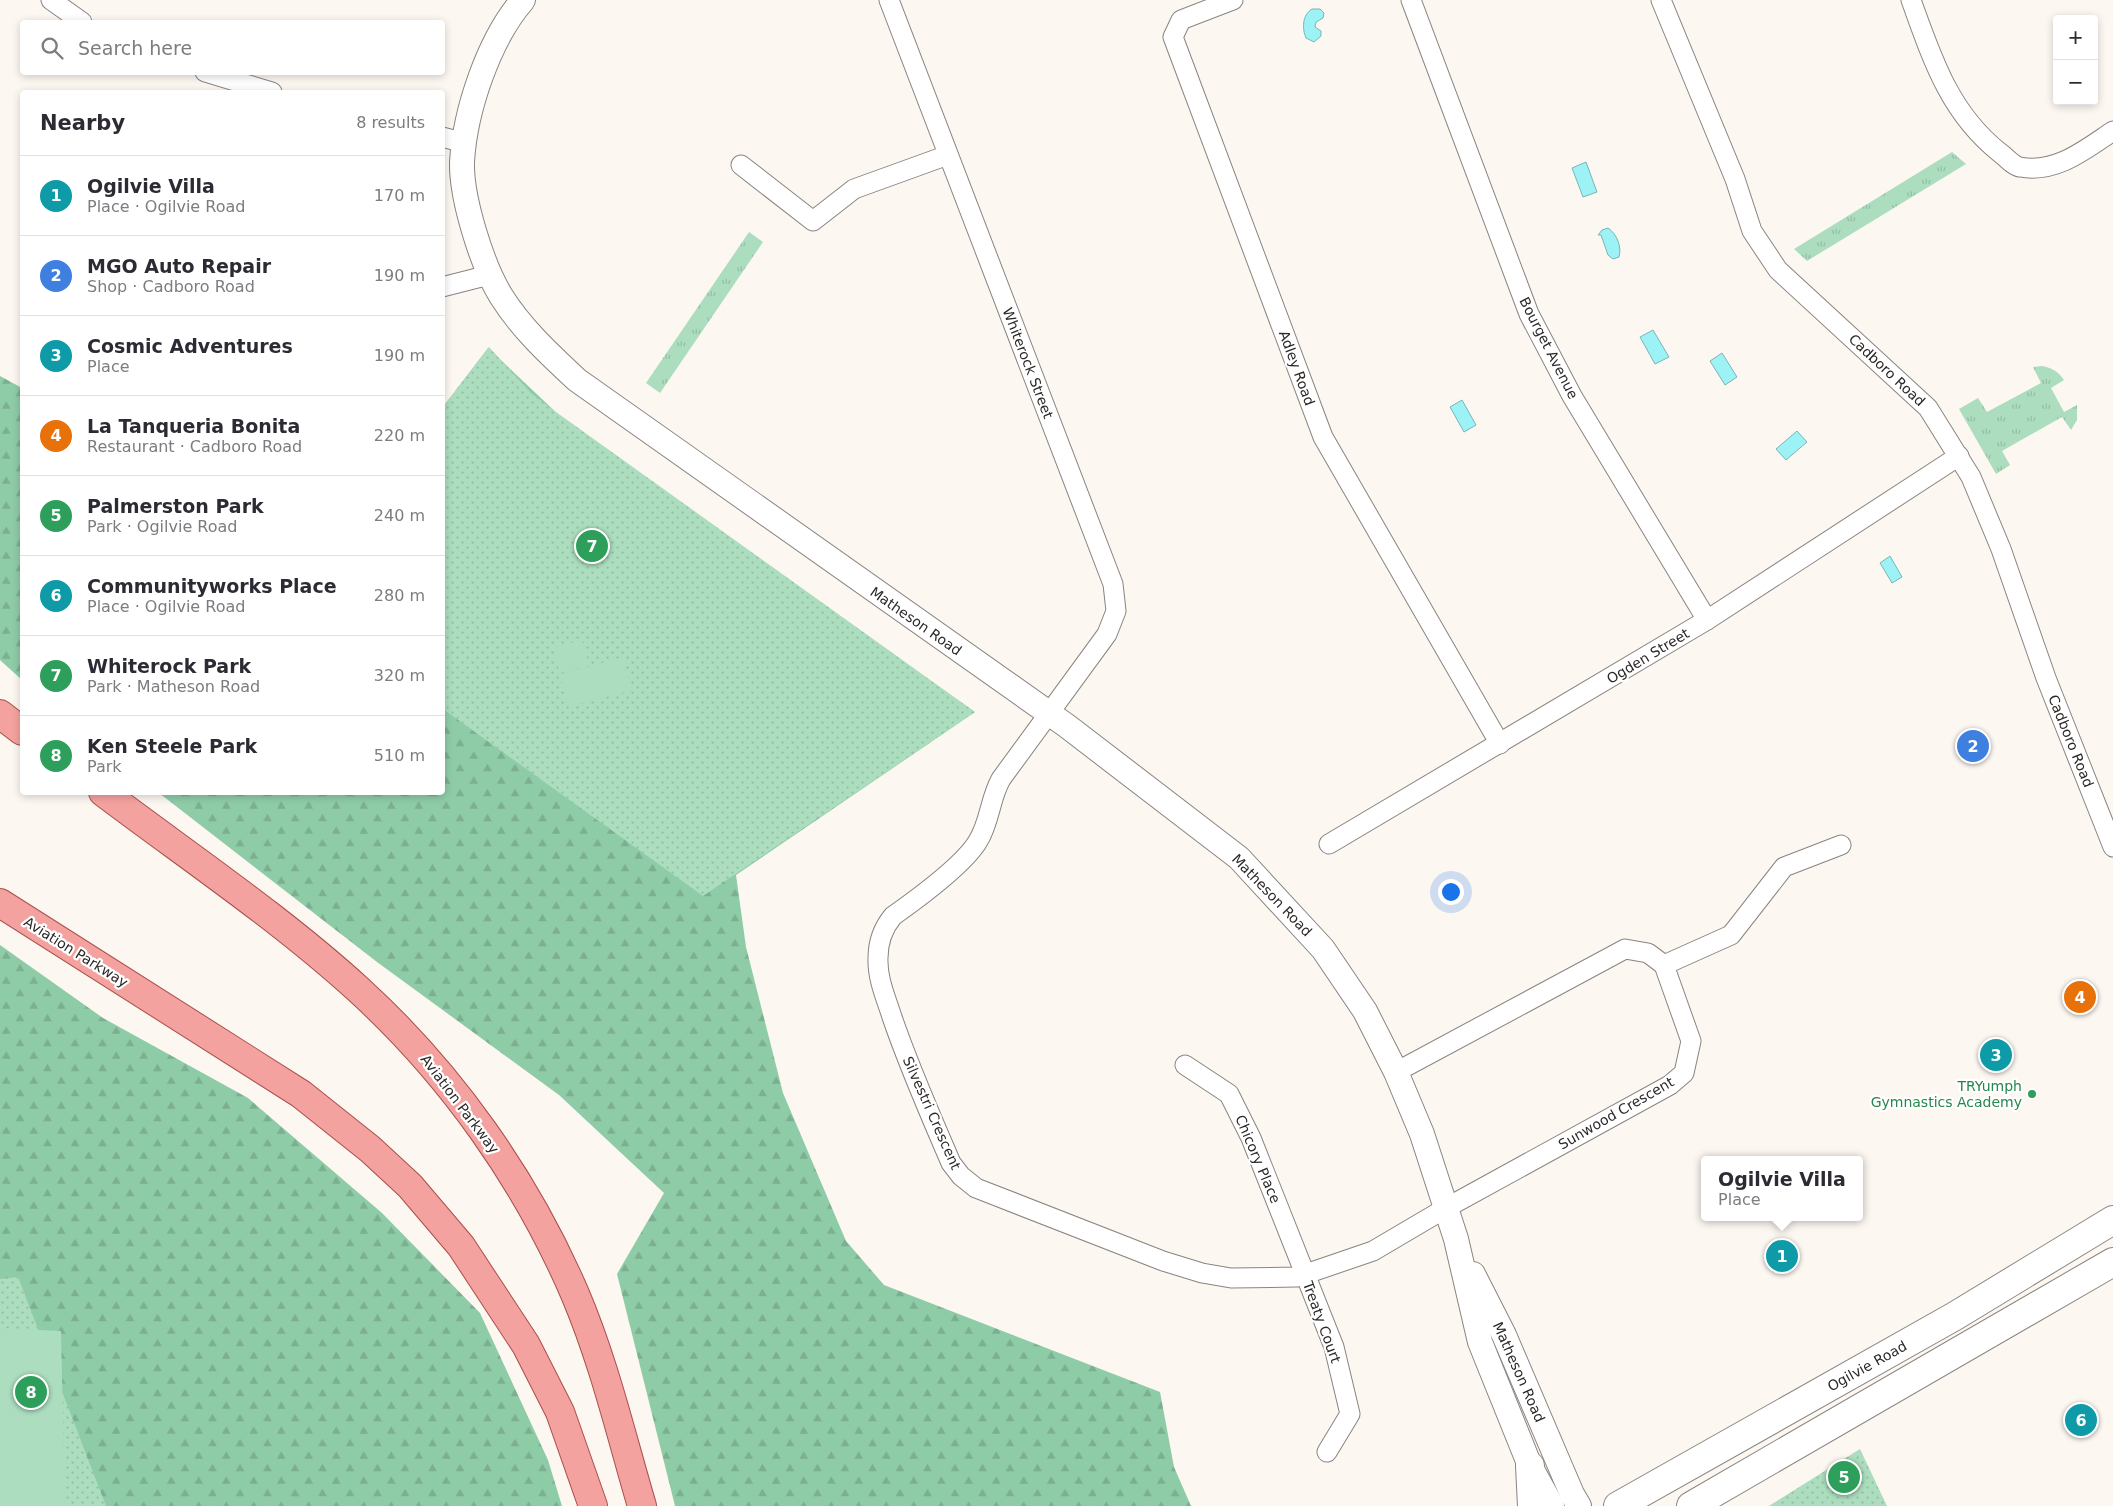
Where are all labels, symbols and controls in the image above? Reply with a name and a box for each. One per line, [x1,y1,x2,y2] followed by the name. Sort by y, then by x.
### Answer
[2053,15,2098,105] map controls
[2053,15,2098,60] button: +
[20,20,445,75] search box
[38,34,66,62] icon: search
[78,37,192,59] text: Search here
[2053,60,2098,105] button: −
[40,111,125,135] text: Nearby
[356,113,425,132] text: 8 results
[87,175,215,197] text: Ogilvie Villa
[50,186,62,205] text: 1
[374,186,425,205] text: 170 m
[87,197,245,216] text: Place · Ogilvie Road
[87,255,271,277] text: MGO Auto Repair
[50,266,62,285] text: 2
[374,266,425,285] text: 190 m
[87,277,255,296] text: Shop · Cadboro Road
[1516,294,1582,402] street label: Bourget Avenue
[999,305,1057,421] street label: Whiterock Street
[1276,328,1318,408] street label: Adley Road
[1846,331,1928,409] street label: Cadboro Road
[87,335,293,357] text: Cosmic Adventures
[50,346,62,365] text: 3
[374,346,425,365] text: 190 m
[87,357,130,376] text: Place
[87,415,300,437] text: La Tanqueria Bonita
[50,426,62,445] text: 4
[374,426,425,445] text: 220 m
[87,437,302,456] text: Restaurant · Cadboro Road
[87,495,264,517] text: Palmerston Park
[50,506,62,525] text: 5
[374,506,425,525] text: 240 m
[87,517,237,536] text: Park · Ogilvie Road
[576,527,608,565] pin: 7
[87,575,337,597] text: Communityworks Place
[867,583,965,659] street label: Matheson Road
[50,586,62,605] text: 6
[374,586,425,605] text: 280 m
[87,597,245,616] text: Place · Ogilvie Road
[1604,625,1693,687] street label: Ogden Street
[87,655,251,677] text: Whiterock Park
[50,666,62,685] text: 7
[374,666,425,685] text: 320 m
[87,677,260,696] text: Park · Matheson Road
[2045,692,2097,790] street label: Cadboro Road
[1957,727,1989,765] pin: 2
[87,735,257,757] text: Ken Steele Park
[50,746,62,765] text: 8
[374,746,425,765] text: 510 m
[87,757,122,776] text: Park
[1229,851,1315,939] street label: Matheson Road
[1438,879,1464,905] your location
[21,914,131,990] street label: Aviation Parkway
[2064,978,2096,1016] pin: 4
[1980,1036,2012,1074] pin: 3
[418,1052,502,1156] street label: Aviation Parkway
[900,1054,964,1173] street label: Silvestri Crescent
[1556,1073,1677,1153] street label: Sunwood Crescent
[1871,1078,2022,1110] place label: TRYumph Gymnastics Academy
[2026,1088,2038,1100] marker: TRYumph Gymnastics Academy
[1232,1112,1284,1206] street label: Chicory Place
[1701,1156,1863,1221] popup
[1718,1168,1846,1190] text: Ogilvie Villa
[1718,1190,1761,1209] text: Place
[1766,1237,1798,1275] pin: 1
[1299,1278,1344,1366] street label: Treaty Court
[1490,1319,1548,1425] street label: Matheson Road
[1825,1338,1909,1394] street label: Ogilvie Road
[15,1373,47,1411] pin: 8
[2065,1401,2097,1439] pin: 6
[1828,1458,1860,1496] pin: 5

